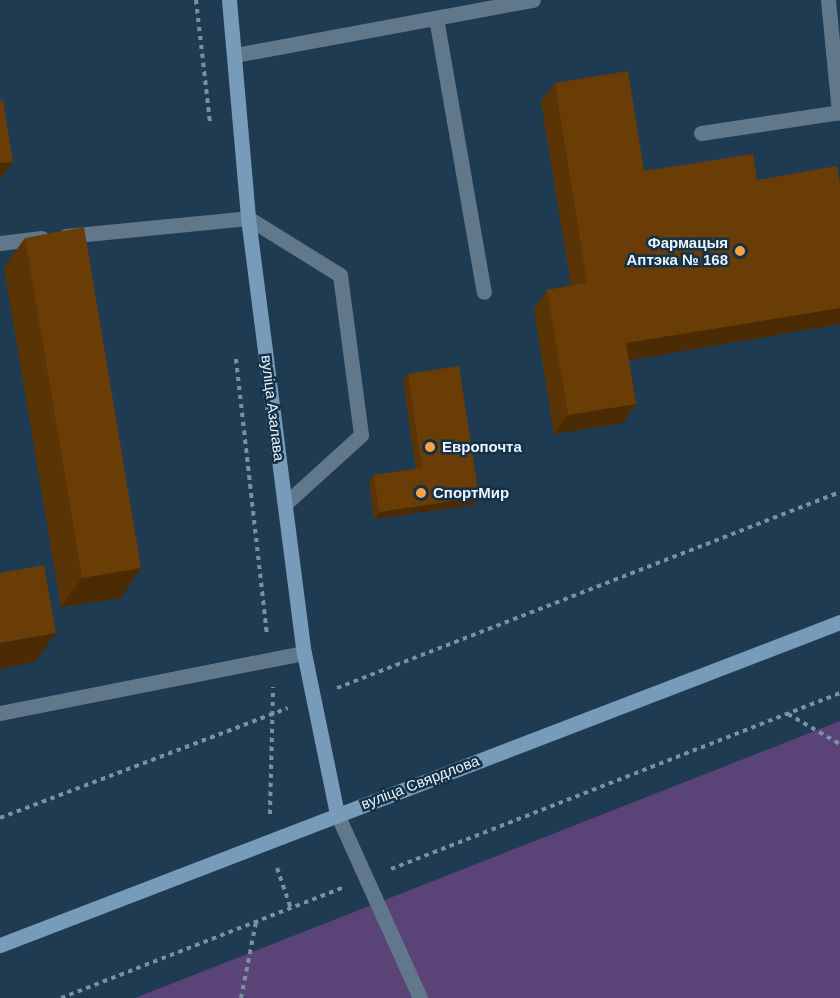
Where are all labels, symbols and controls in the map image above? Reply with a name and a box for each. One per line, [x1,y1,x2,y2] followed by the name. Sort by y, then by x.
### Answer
[627,233,728,268] place label: Фармацыя Аптэка № 168
[733,244,747,258] marker: Фармацыя Аптэка № 168
[258,354,288,462] street label: вуліца Азалава
[442,438,522,456] place label: Европочта
[423,440,437,454] marker: Европочта
[433,484,509,502] place label: СпортМир
[414,486,428,500] marker: СпортМир
[358,751,482,813] street label: вуліца Свярдлова

